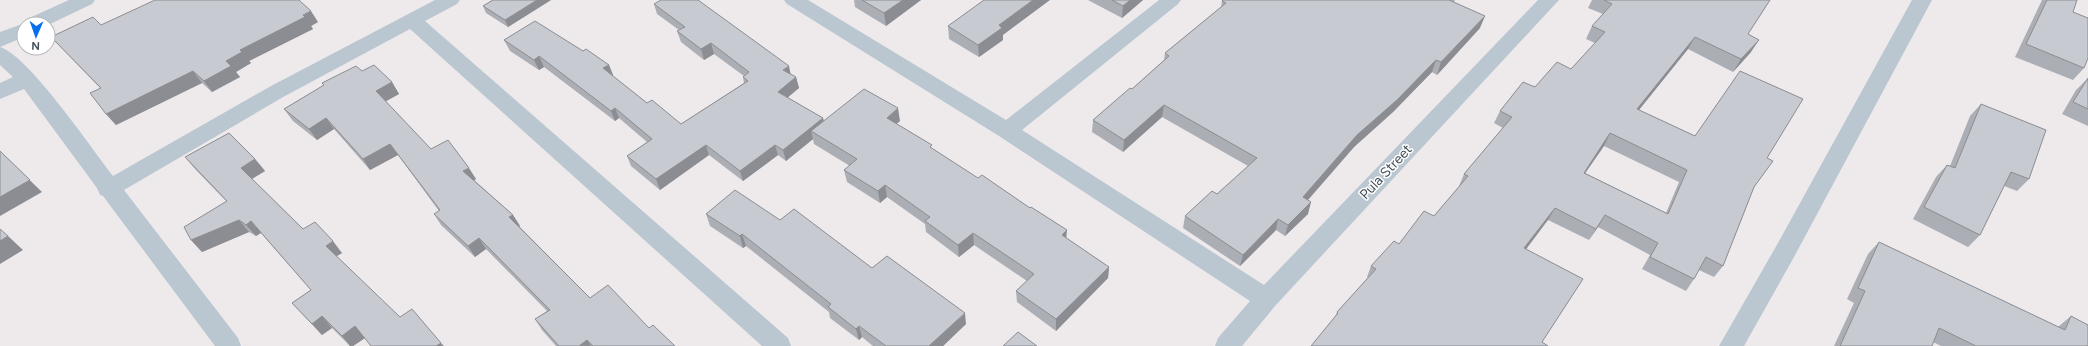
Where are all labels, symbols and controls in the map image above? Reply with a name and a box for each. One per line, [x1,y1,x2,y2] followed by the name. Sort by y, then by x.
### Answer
[16,16,56,56] north arrow
[31,39,40,52] text: N
[1356,141,1416,203] street label: Pula Street

